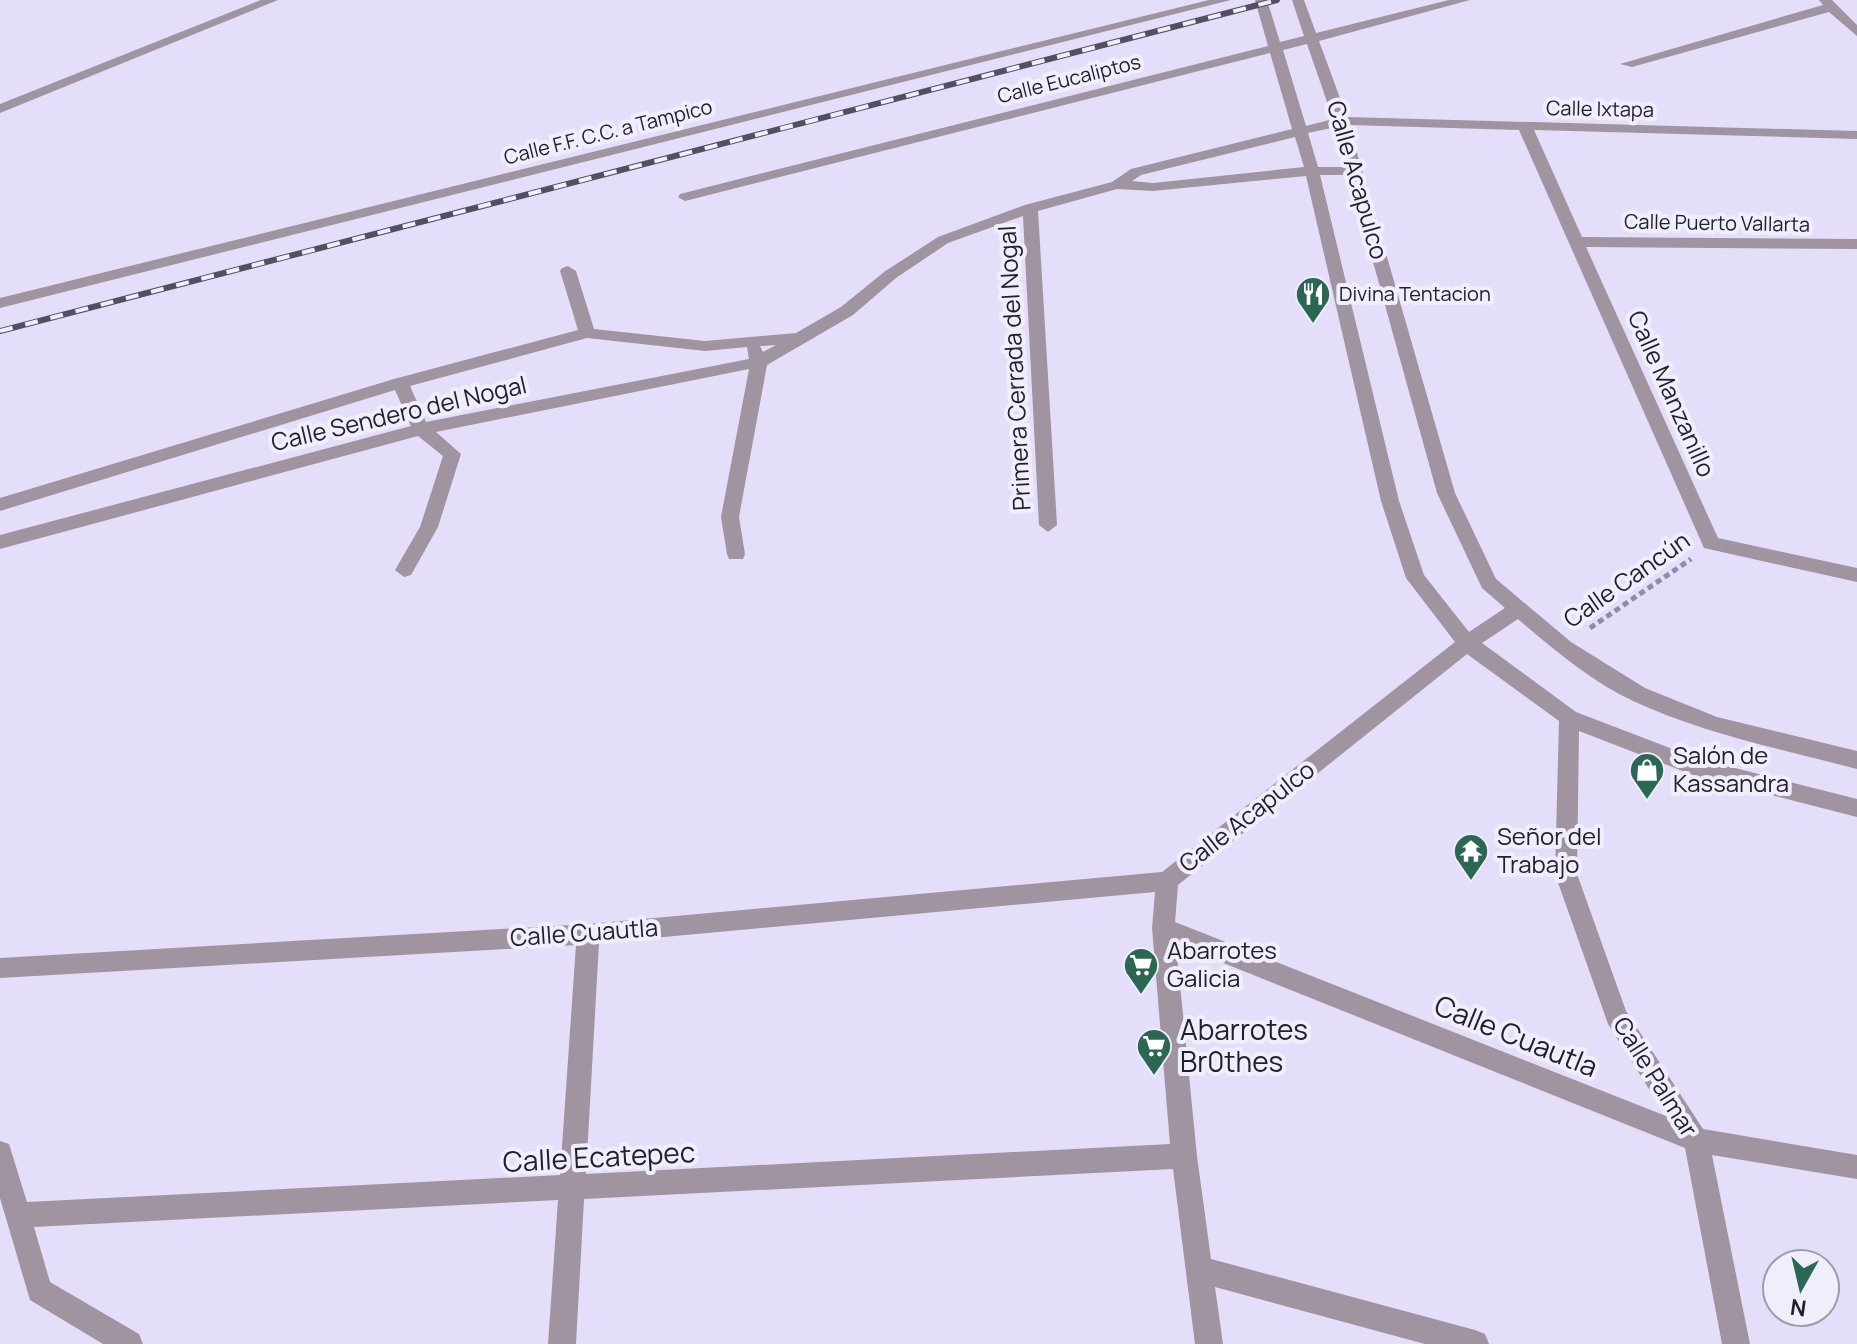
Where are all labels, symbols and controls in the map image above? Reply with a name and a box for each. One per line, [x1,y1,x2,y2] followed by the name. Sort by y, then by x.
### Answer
[994,48,1143,109] street label: Calle Eucaliptos
[501,93,715,170] street label: Calle F.F. C.C. a Tampico
[1546,94,1654,123] street label: Calle Ixtapa
[1320,96,1397,263] street label: Calle Acapulco
[1624,207,1810,238] street label: Calle Puerto Vallarta
[990,225,1037,511] street label: Primera Cerrada del Nogal
[1294,275,1332,325] restaurant icon: Divina Tentacion
[1339,280,1491,307] place label: Divina Tentacion
[1621,305,1724,482] street label: Calle Manzanillo
[268,367,530,458] street label: Calle Sendero del Nogal
[1556,523,1696,634] street label: Calle Cancún
[1673,738,1789,799] place label: Salón de Kassandra
[1628,751,1666,801] shop icon: Salón de Kassandra
[1172,752,1321,879] street label: Calle Acapulco
[1497,819,1602,880] place label: Señor del Trabajo
[1452,832,1490,882] temple icon: Señor del Trabajo
[509,910,659,953] street label: Calle Cuautla
[1167,933,1277,994] place label: Abarrotes Galicia
[1122,946,1160,996] supermarket icon: Abarrotes Galicia
[1429,985,1604,1085] street label: Calle Cuautla
[1180,1010,1308,1080] place label: Abarrotes Br0thes
[1606,1010,1706,1143] street label: Calle Palmar
[1135,1027,1173,1077] supermarket icon: Abarrotes Br0thes
[502,1132,696,1180] street label: Calle Ecatepec
[1761,1248,1841,1328] north arrow
[1788,1292,1808,1324] text: N

